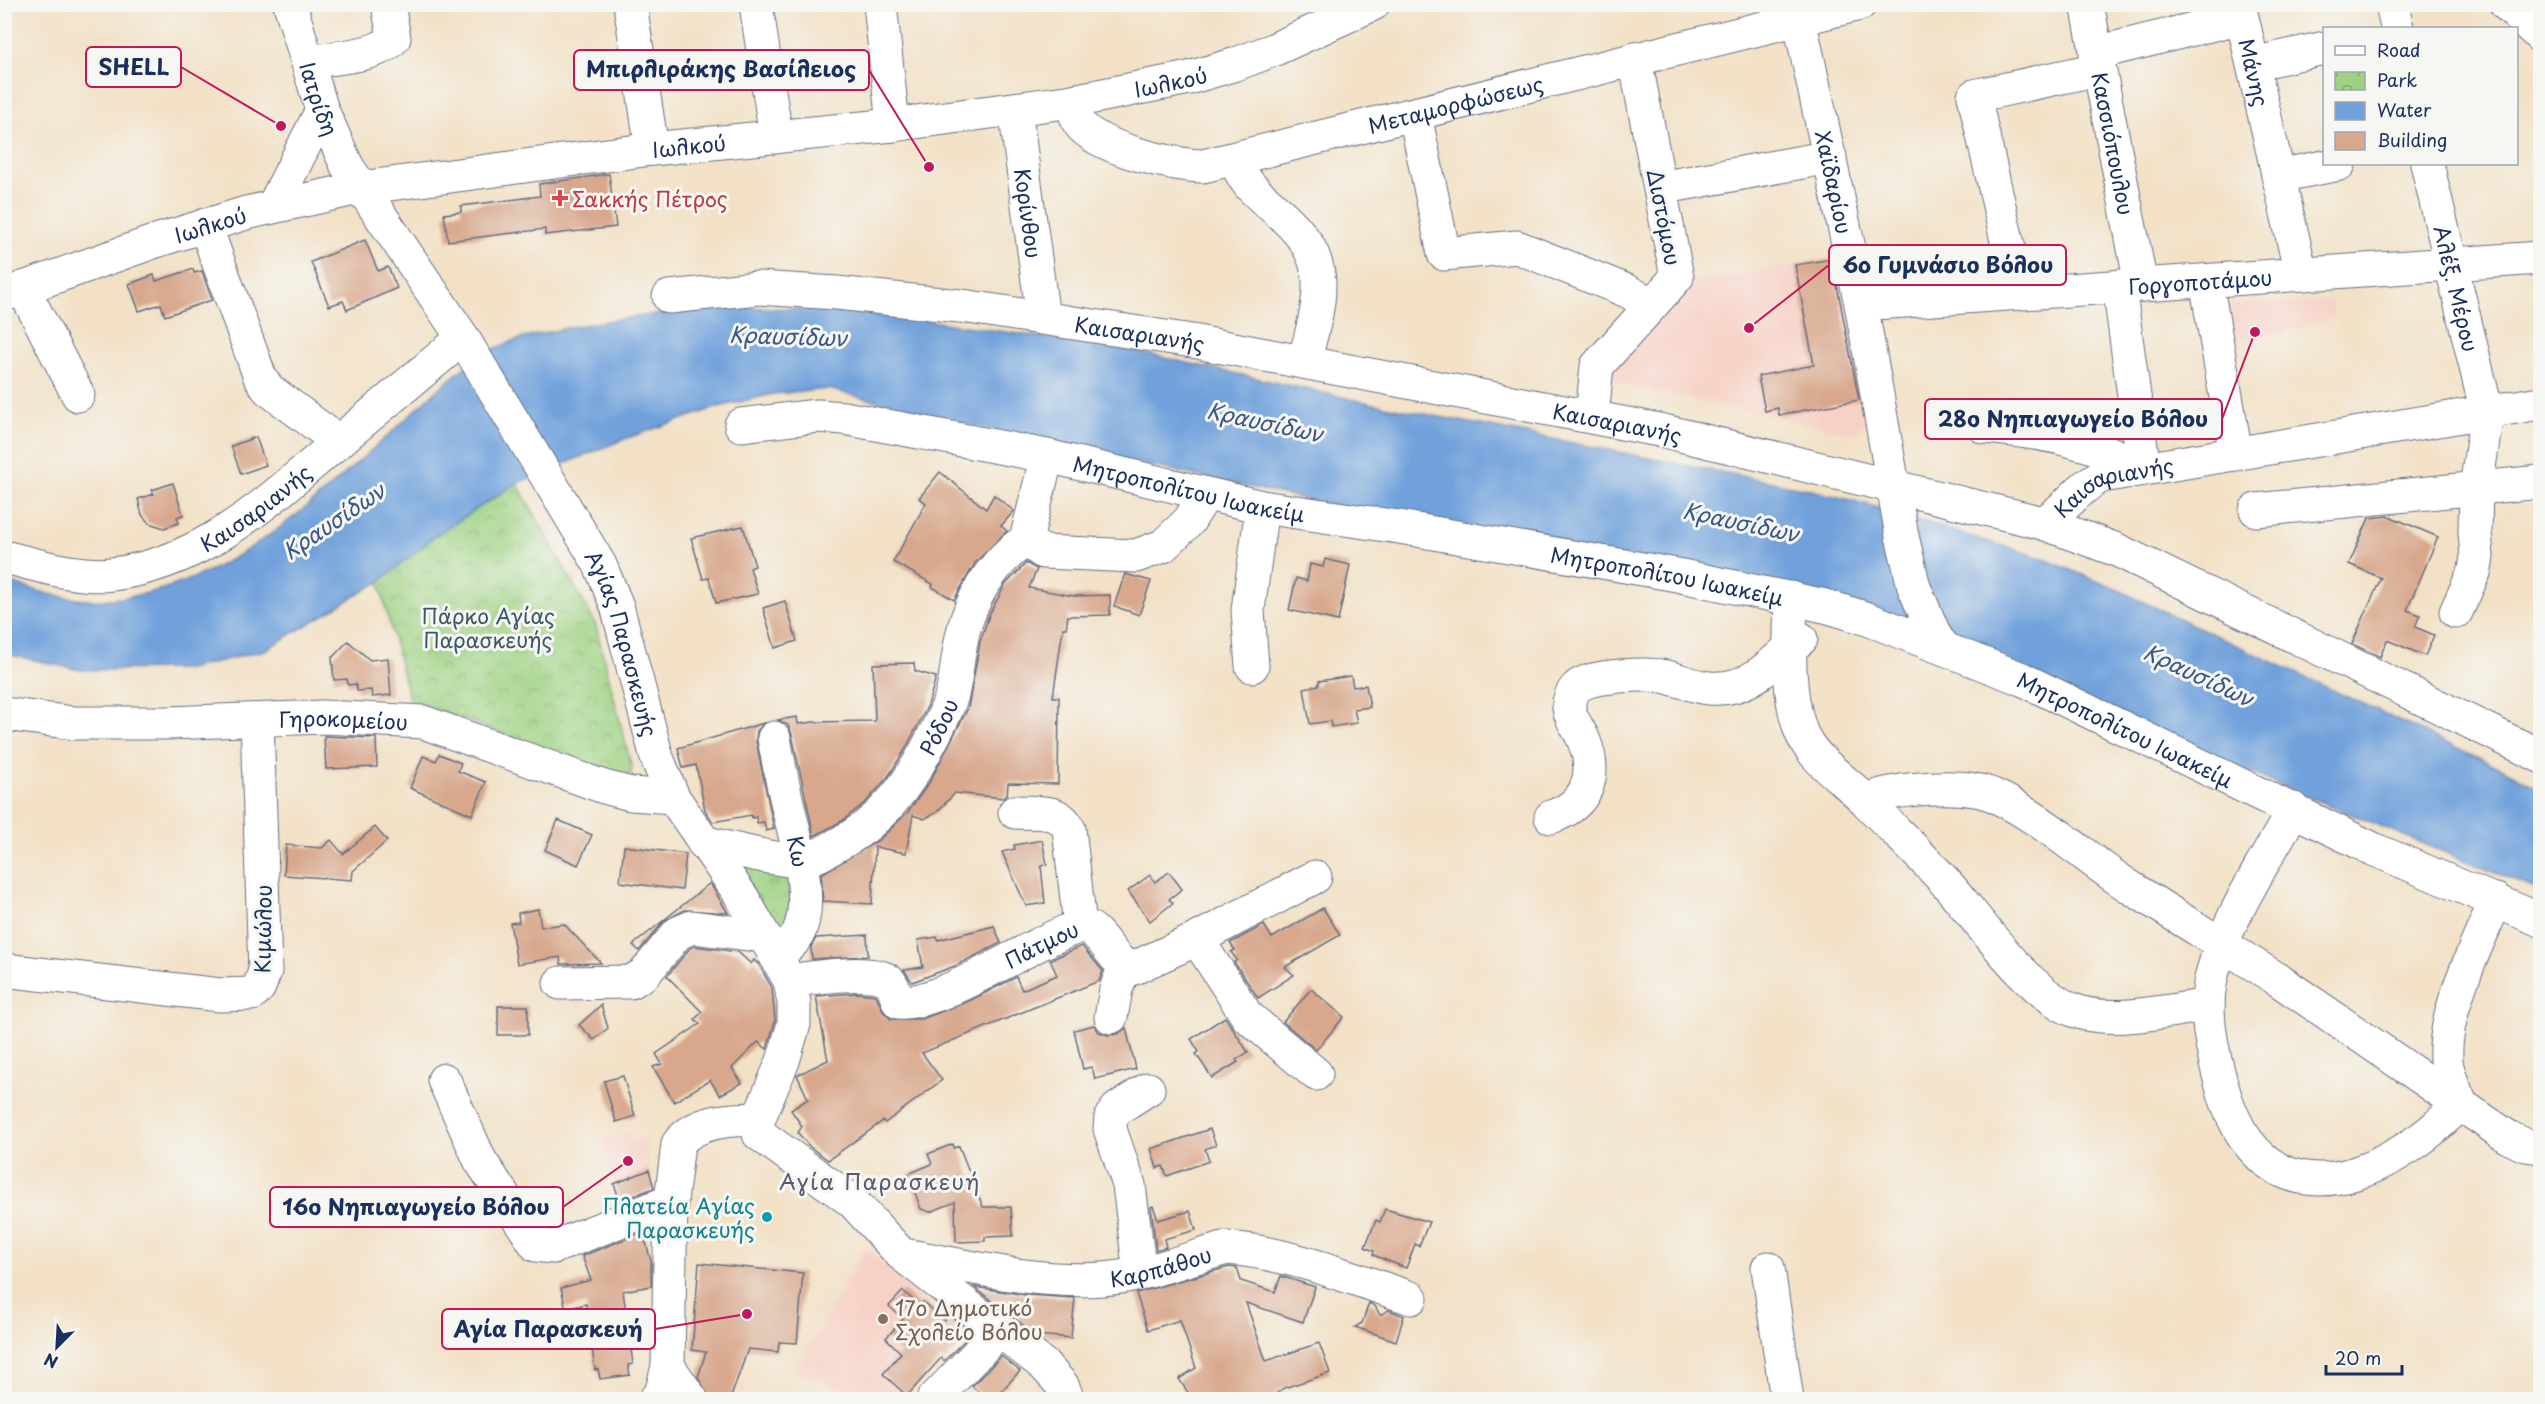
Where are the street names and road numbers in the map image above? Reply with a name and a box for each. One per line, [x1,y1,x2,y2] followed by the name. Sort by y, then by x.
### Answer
[2231,35,2278,109] street label: Μάνης
[292,58,347,140] street label: Ιατρίδη
[1131,58,1211,105] street label: Ιωλκού
[1365,67,1546,141] street label: Μεταμορφώσεως
[2084,69,2143,218] street label: Κασσιόπουλου
[651,126,727,165] street label: Ιωλκού
[1808,127,1861,237] street label: Χαϊδαρίου
[1007,166,1051,260] street label: Κορίνθου
[1640,166,1690,268] street label: Διστόμου
[170,198,250,250] street label: Ιωλκού
[2426,222,2488,355] street label: Αλέξ. Μέρου
[2127,260,2273,302] street label: Γοργοποτάμου
[1073,307,1207,359] street label: Καισαριανής
[1550,394,1685,451] street label: Καισαριανής
[1070,447,1307,529] street label: Μητροπολίτου Ιωακείμ
[2046,448,2176,525] street label: Καισαριανής
[194,456,318,559] street label: Καισαριανής
[1548,537,1787,613] street label: Μητροπολίτου Ιωακείμ
[578,543,667,740] street label: Αγίας Παρασκευής
[2012,663,2239,795] street label: Μητροπολίτου Ιωακείμ
[910,694,966,761] street label: Ρόδου
[278,701,409,737] street label: Γηροκομείου
[780,832,817,870] street label: Κω
[245,884,279,974] street label: Κιμώλου
[998,912,1083,976] street label: Πάτμου
[1108,1237,1215,1294] street label: Καρπάθου

